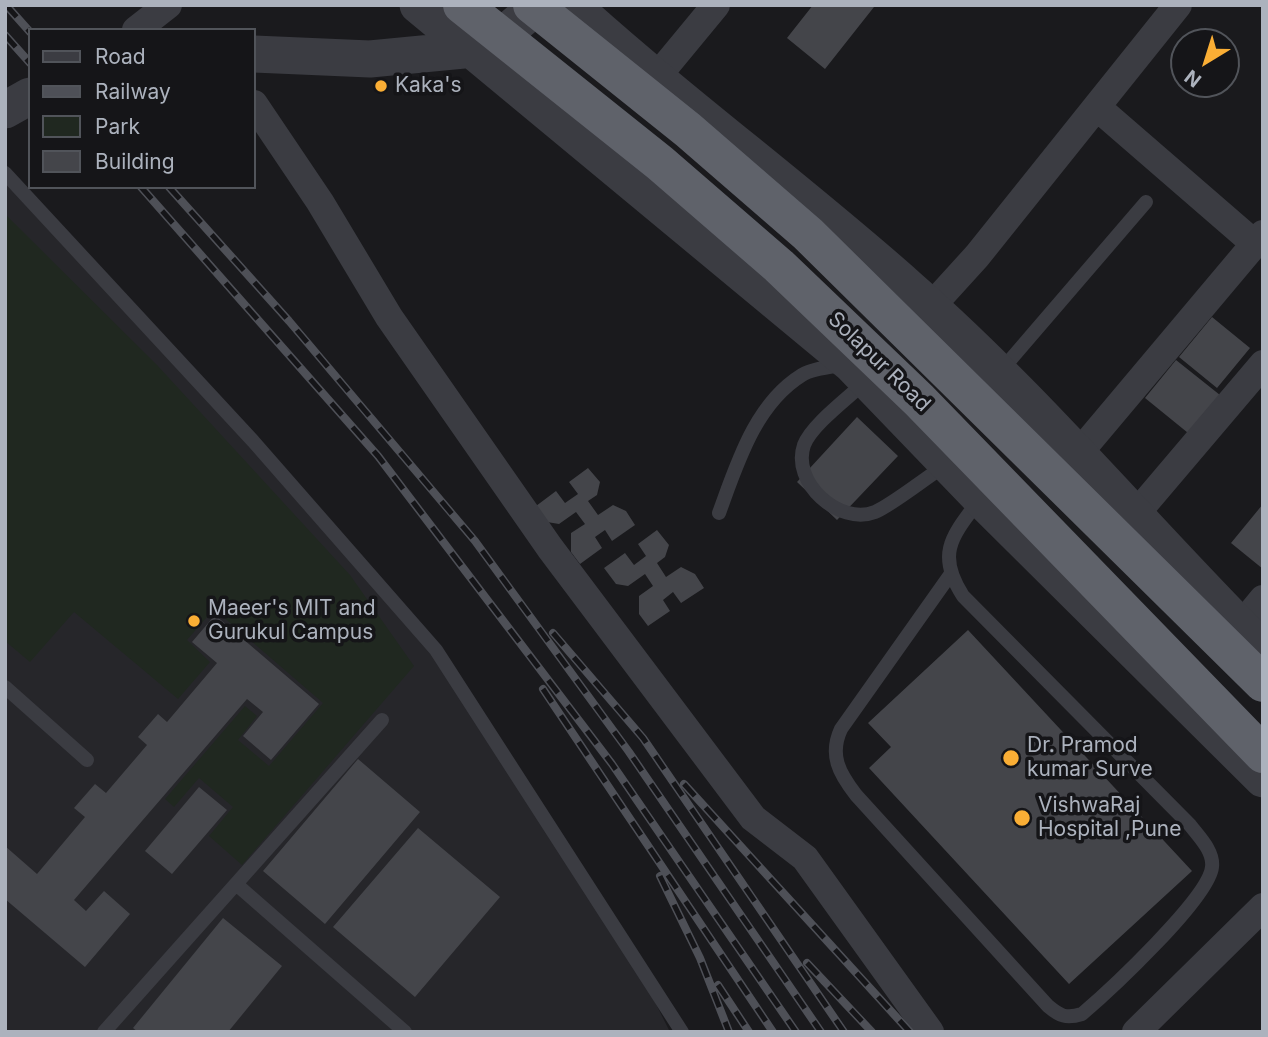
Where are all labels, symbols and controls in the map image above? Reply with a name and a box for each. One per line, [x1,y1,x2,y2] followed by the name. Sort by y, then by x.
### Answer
[28,28,256,189] legend
[1170,28,1240,98] north arrow
[95,44,146,69] text: Road
[1180,65,1206,92] text: N
[395,73,462,99] place label: Kaka's
[373,78,389,94] marker: Kaka's
[95,79,171,104] text: Railway
[95,114,140,139] text: Park
[95,149,175,174] text: Building
[823,307,935,417] street label: Solapur Road
[208,596,376,646] place label: Maeer's MIT and Gurukul Campus
[186,613,202,629] marker: Maeer's MIT and Gurukul Campus
[1027,733,1153,783] place label: Dr. Pramod kumar Surve
[1001,748,1021,768] marker: Dr. Pramod kumar Surve
[1038,793,1182,843] place label: VishwaRaj Hospital ,Pune
[1012,808,1032,828] marker: VishwaRaj Hospital ,Pune

